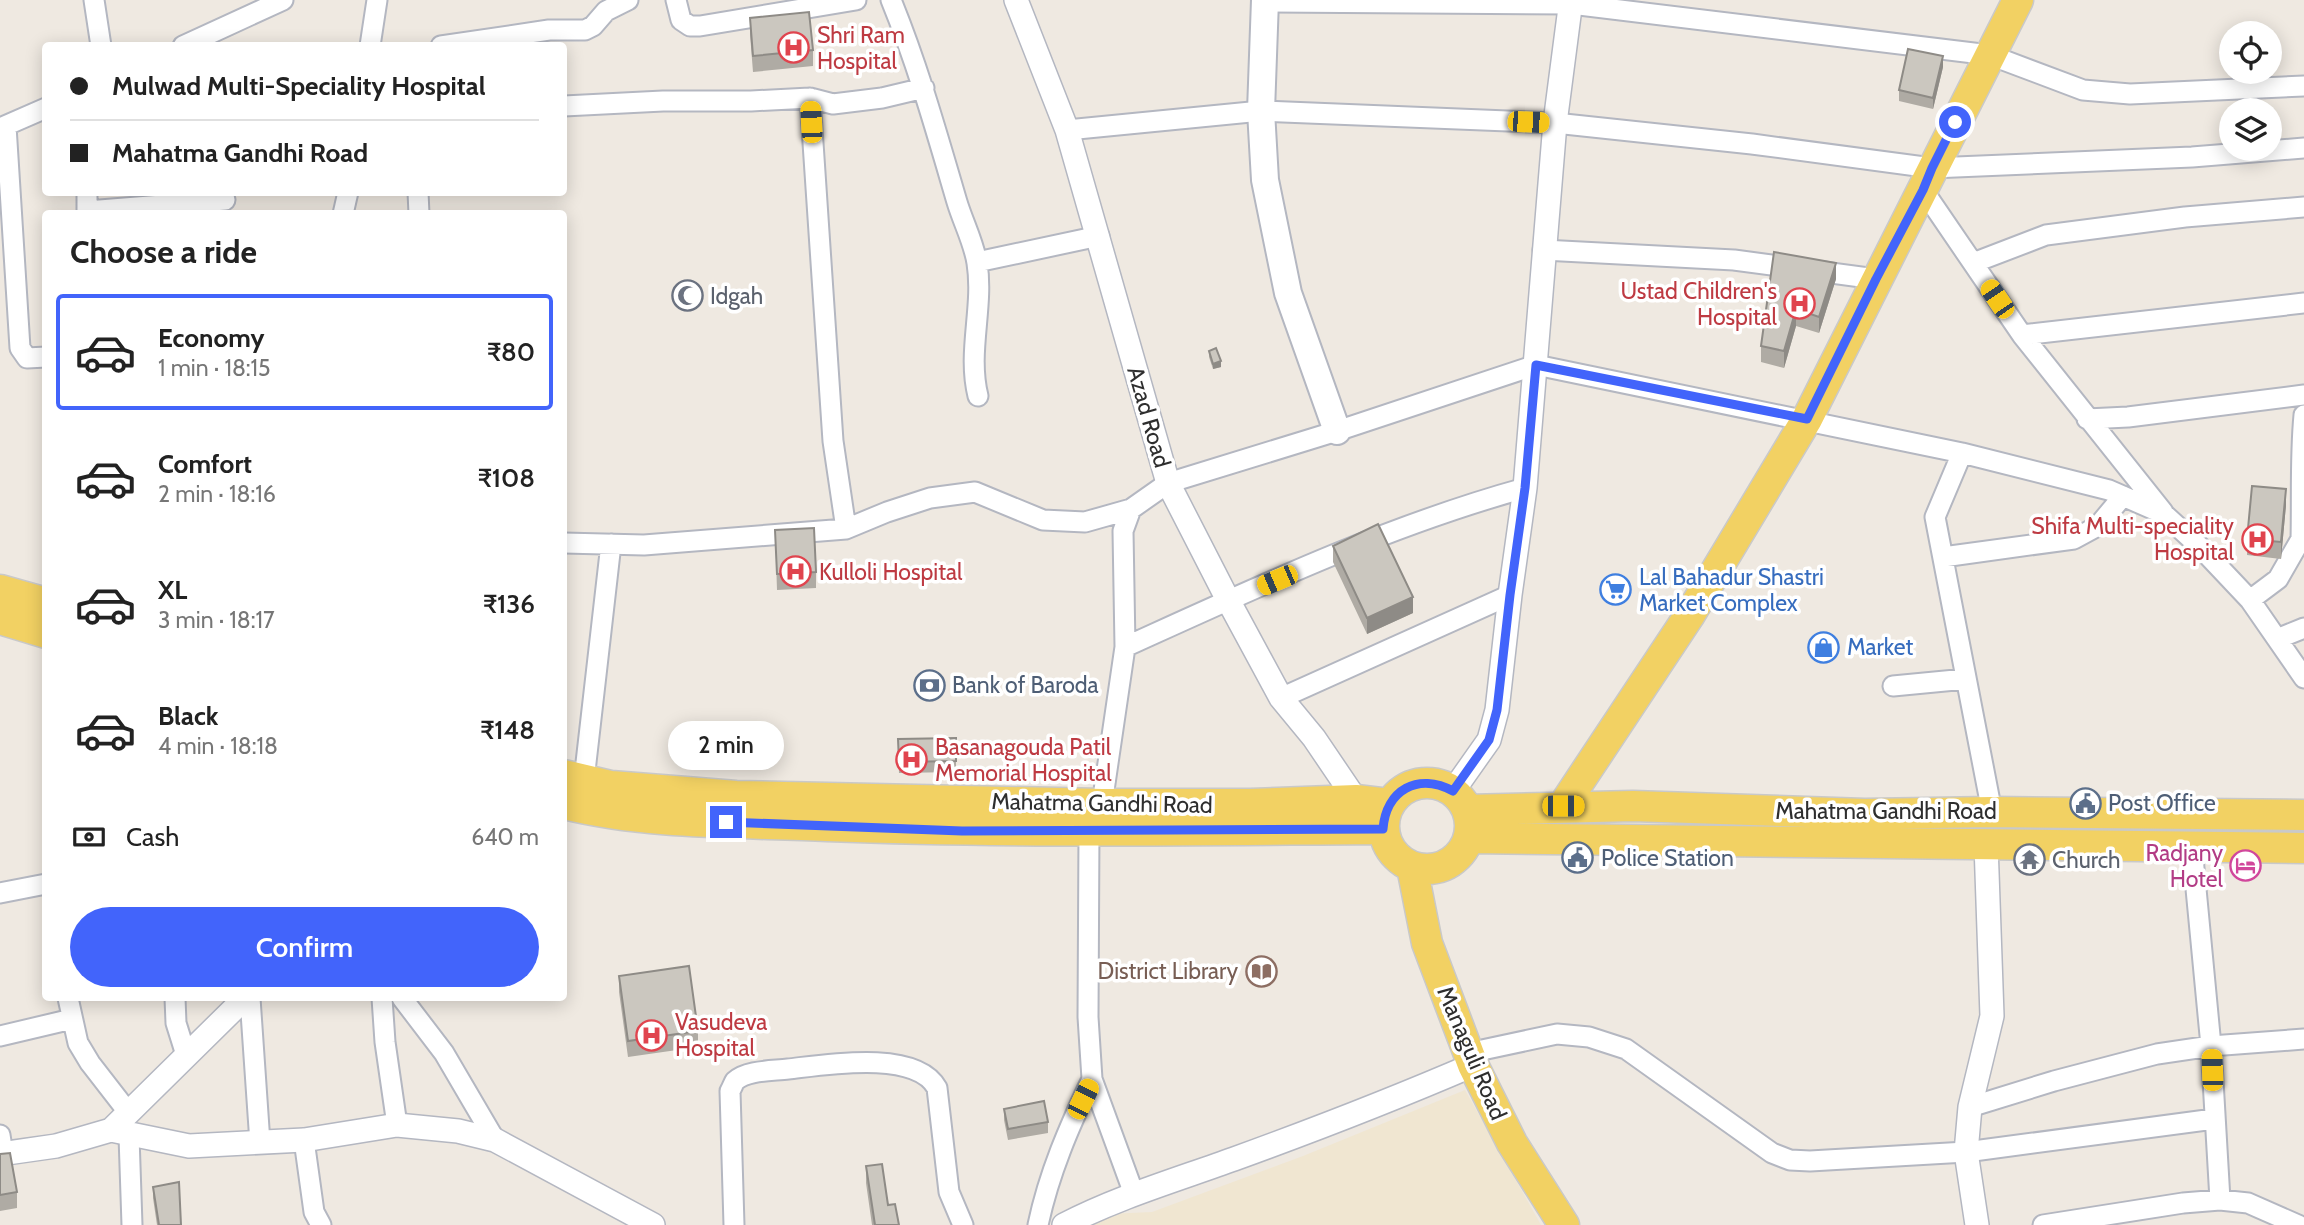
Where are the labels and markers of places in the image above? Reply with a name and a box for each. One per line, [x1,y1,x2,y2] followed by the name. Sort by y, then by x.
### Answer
[817,21,905,75] place label: Shri Ram Hospital
[777,31,811,65] hospital icon: Shri Ram Hospital
[1620,277,1778,331] place label: Ustad Children's Hospital
[670,279,704,313] mosque icon: Idgah
[710,282,763,310] place label: Idgah
[1783,287,1817,321] hospital icon: Ustad Children's Hospital
[2031,512,2235,566] place label: Shifa Multi-speciality Hospital
[2240,522,2274,556] hospital icon: Shifa Multi-speciality Hospital
[779,555,813,589] hospital icon: Kulloli Hospital
[819,558,963,586] place label: Kulloli Hospital
[1639,563,1824,617] place label: Lal Bahadur Shastri Market Complex
[1599,573,1633,607] supermarket icon: Lal Bahadur Shastri Market Complex
[1807,630,1841,664] shop icon: Market
[1847,633,1913,661] place label: Market
[912,668,946,702] bank icon: Bank of Baroda
[952,671,1099,699] place label: Bank of Baroda
[935,733,1112,787] place label: Basanagouda Patil Memorial Hospital
[895,743,929,777] hospital icon: Basanagouda Patil Memorial Hospital
[2068,786,2102,820] public building icon: Post Office
[2108,789,2216,817] place label: Post Office
[2145,839,2224,893] place label: Radjany Hotel
[1561,841,1595,875] public building icon: Police Station
[2012,843,2046,877] temple icon: Church
[1601,844,1734,872] place label: Police Station
[2052,846,2121,874] place label: Church
[2229,849,2263,883] hotel icon: Radjany Hotel
[1244,954,1278,988] library icon: District Library
[1098,957,1238,985] place label: District Library
[675,1008,767,1062] place label: Vasudeva Hospital
[635,1018,669,1052] hospital icon: Vasudeva Hospital

